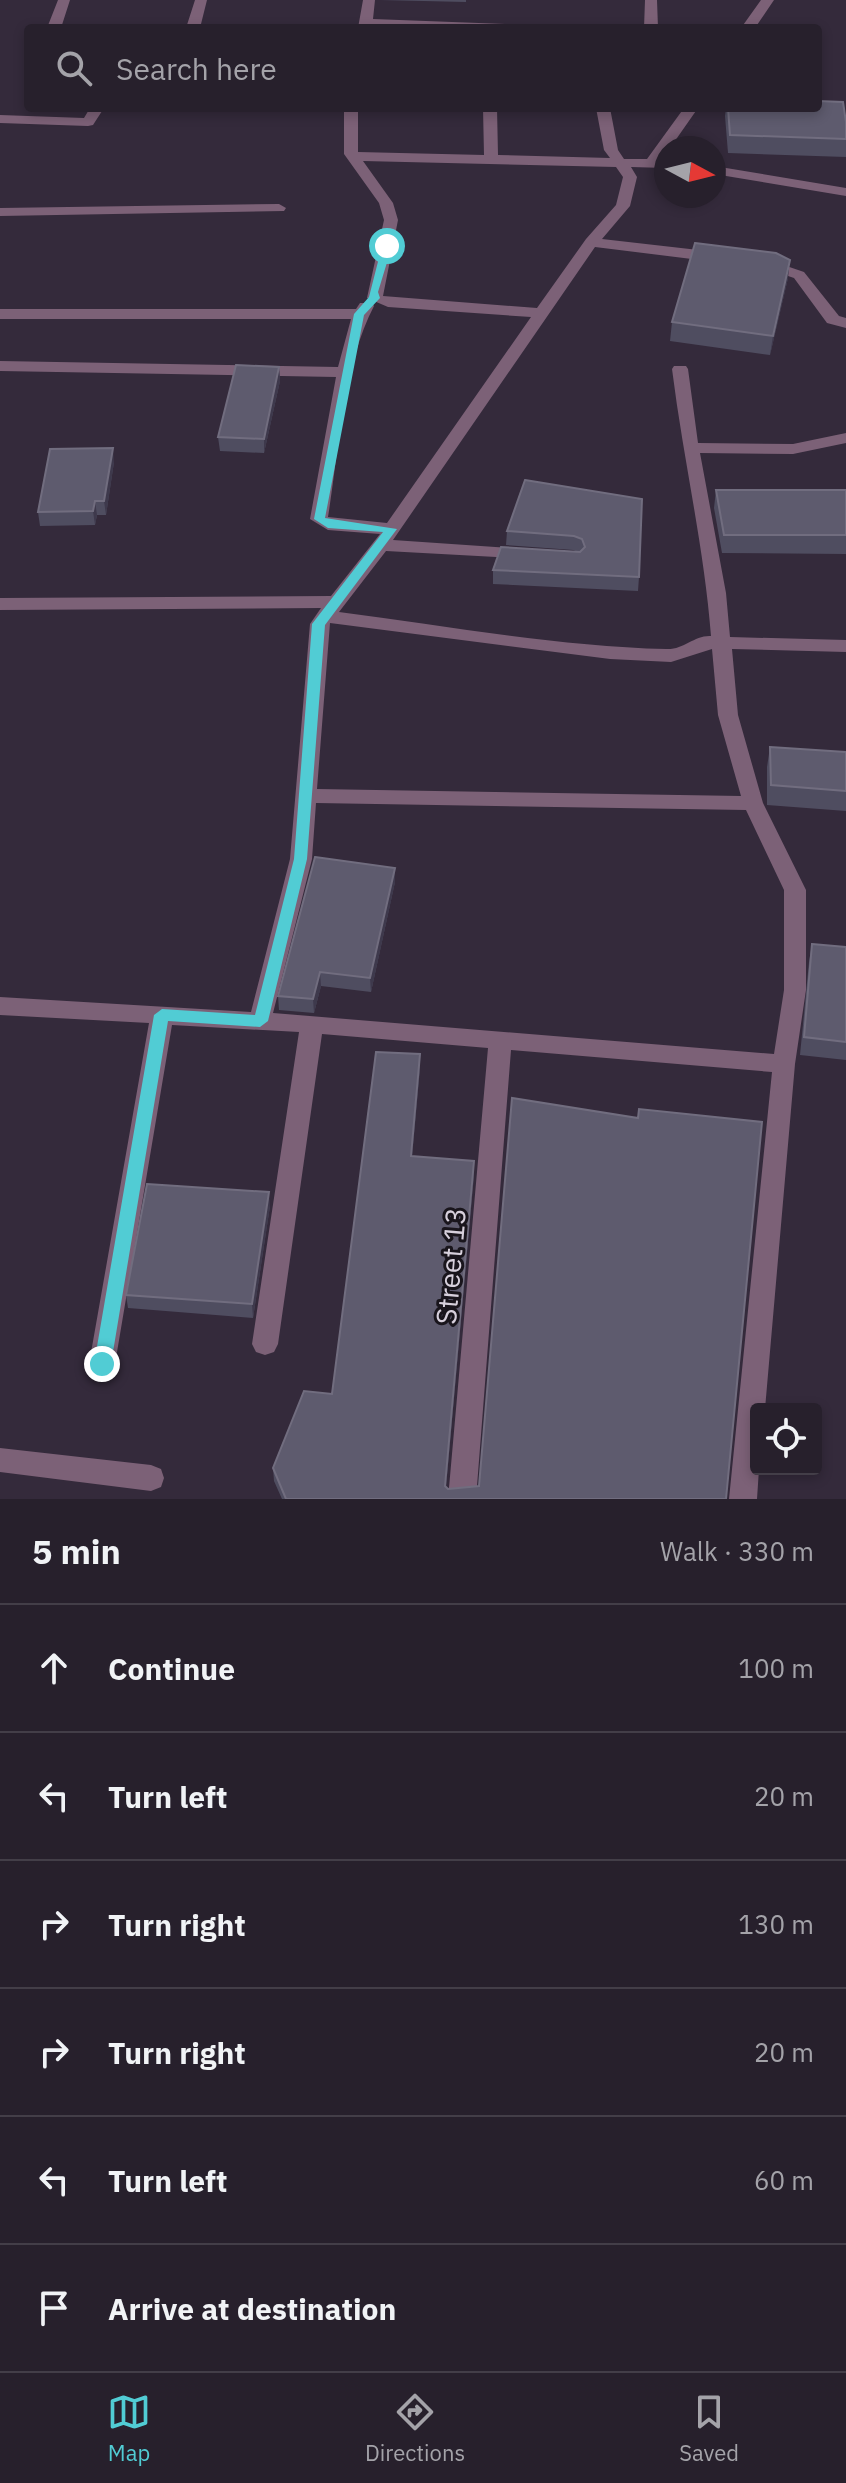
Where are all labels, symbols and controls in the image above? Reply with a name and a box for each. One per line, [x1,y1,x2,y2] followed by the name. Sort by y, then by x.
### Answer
[24,24,822,112] search box
[52,46,96,90] icon: search
[116,49,277,88] text: Search here
[654,136,726,208] north arrow
[369,228,405,264] route start
[427,1206,474,1326] street label: Street 13
[84,1346,120,1382] route end
[750,1403,822,1475] map controls
[750,1403,822,1475] button: locate
[32,1529,121,1573] text: 5 min
[660,1534,814,1568] text: Walk · 330 m
[32,1646,76,1690] icon: ahead
[108,1649,235,1688] text: Continue
[738,1651,814,1685] text: 100 m
[32,1774,76,1818] icon: left
[108,1777,227,1816] text: Turn left
[754,1779,814,1813] text: 20 m
[32,1902,76,1946] icon: right
[108,1905,246,1944] text: Turn right
[738,1907,814,1941] text: 130 m
[32,2030,76,2074] icon: right
[108,2033,246,2072] text: Turn right
[754,2035,814,2069] text: 20 m
[32,2158,76,2202] icon: left
[108,2161,227,2200] text: Turn left
[754,2163,814,2197] text: 60 m
[32,2286,76,2330] icon: arrive
[108,2289,396,2328] text: Arrive at destination
[107,2390,151,2467] tab: Map
[365,2390,465,2467] tab: Directions
[679,2390,739,2467] tab: Saved

